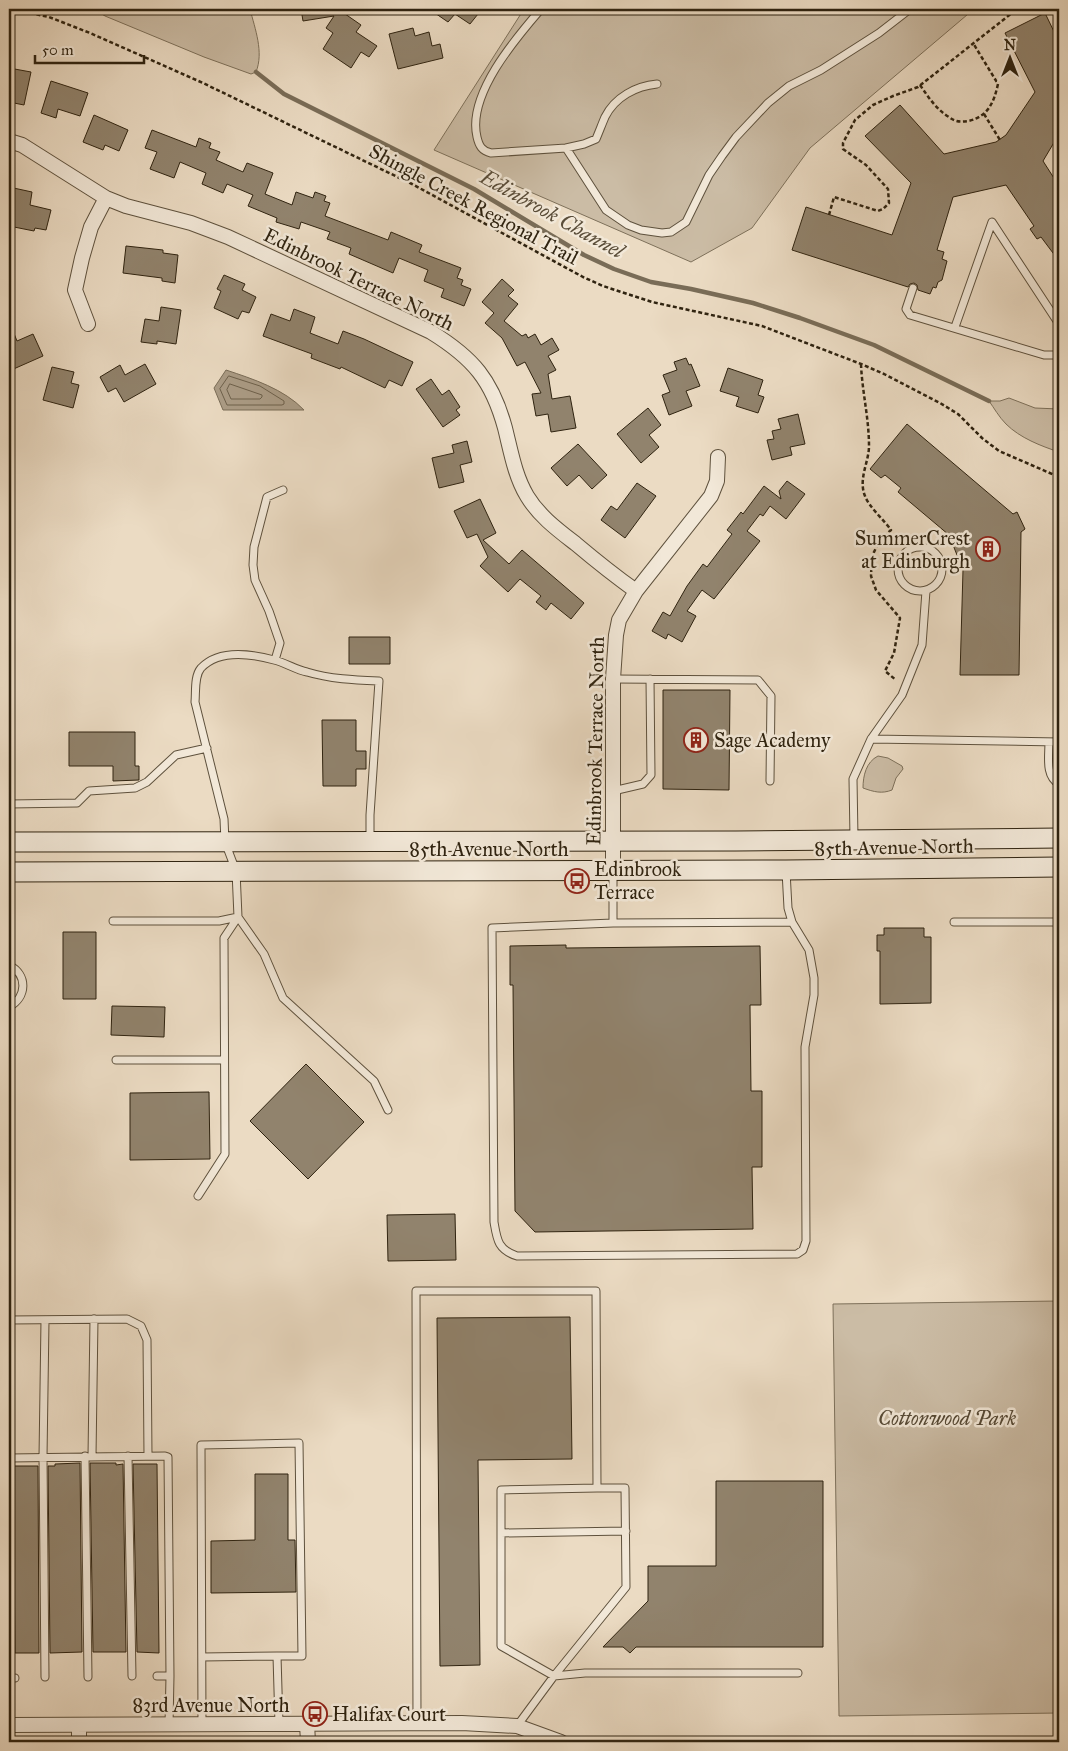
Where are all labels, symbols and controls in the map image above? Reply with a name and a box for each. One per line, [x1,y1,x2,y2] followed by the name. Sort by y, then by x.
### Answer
[35,32,144,64] scale bar
[986,32,1036,82] north arrow
[1004,37,1016,54] text: N
[42,41,74,59] text: 50 m
[365,139,583,271] street label: Shingle Creek Regional Trail
[475,163,631,265] water label: Edinbrook Channel
[260,222,458,336] street label: Edinbrook Terrace North
[855,526,970,574] place label: SummerCrest at Edinburgh
[975,536,1001,562] building icon: SummerCrest at Edinburgh
[581,636,609,846] street label: Edinbrook Terrace North
[683,727,709,753] building icon: Sage Academy
[714,728,831,753] place label: Sage Academy
[814,834,974,860] street label: 85th Avenue North
[409,837,569,861] street label: 85th Avenue North
[594,857,682,904] place label: Edinbrook Terrace
[564,868,590,894] bus stop icon: Edinbrook Terrace
[878,1406,1016,1430] park label: Cottonwood Park
[132,1693,290,1717] street label: 83rd Avenue North
[302,1701,328,1727] bus stop icon: Halifax Court
[332,1702,446,1726] place label: Halifax Court

